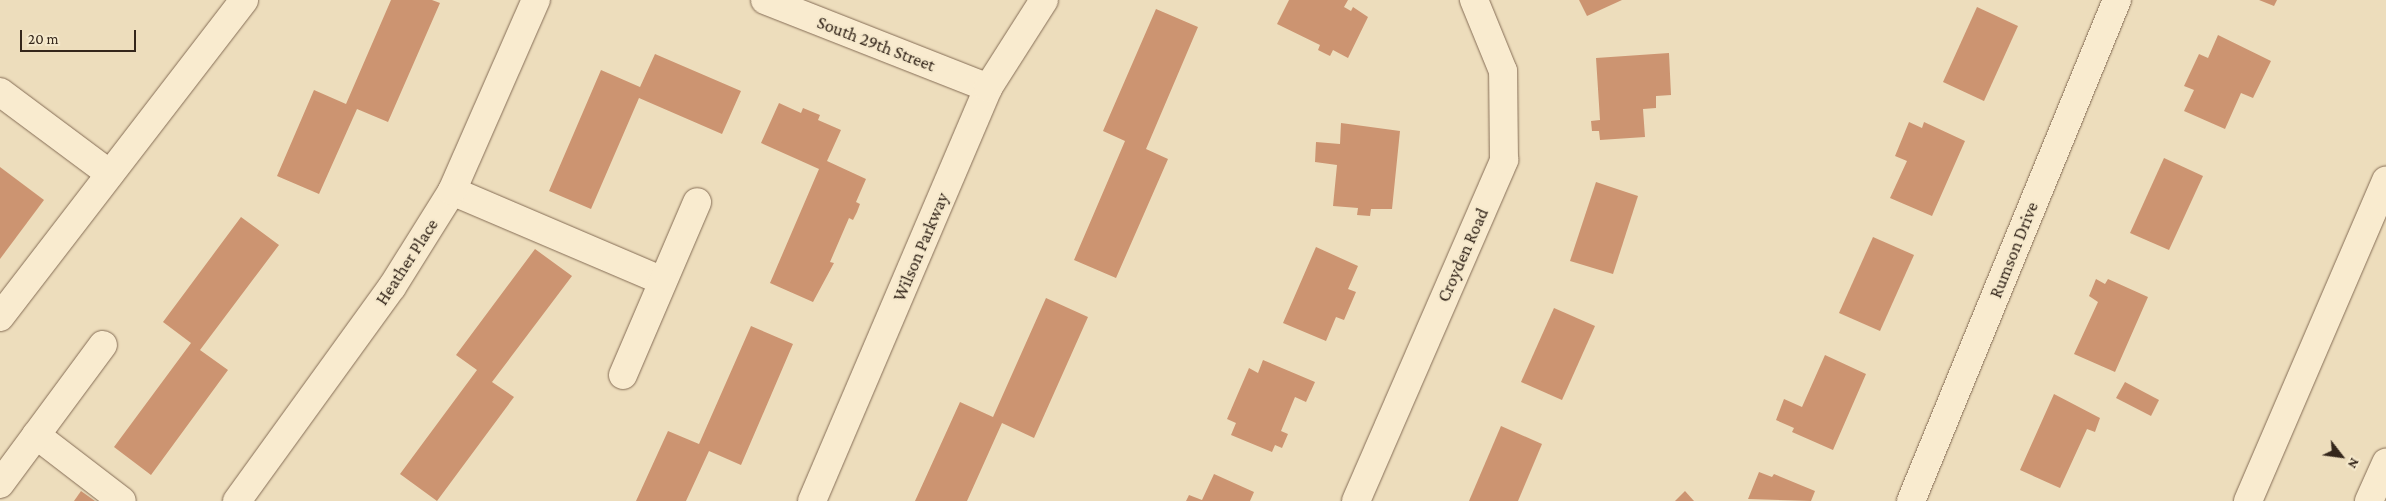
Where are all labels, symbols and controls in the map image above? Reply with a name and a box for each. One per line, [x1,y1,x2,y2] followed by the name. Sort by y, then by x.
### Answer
[814,12,938,76] street label: South 29th Street
[22,20,139,52] scale bar
[28,31,59,47] text: 20 m
[888,189,954,305] street label: Wilson Parkway
[1985,199,2043,301] street label: Rumson Drive
[1433,205,1493,305] street label: Croyden Road
[371,215,443,309] street label: Heather Place
[2316,431,2366,481] north arrow
[2345,455,2363,472] text: N

